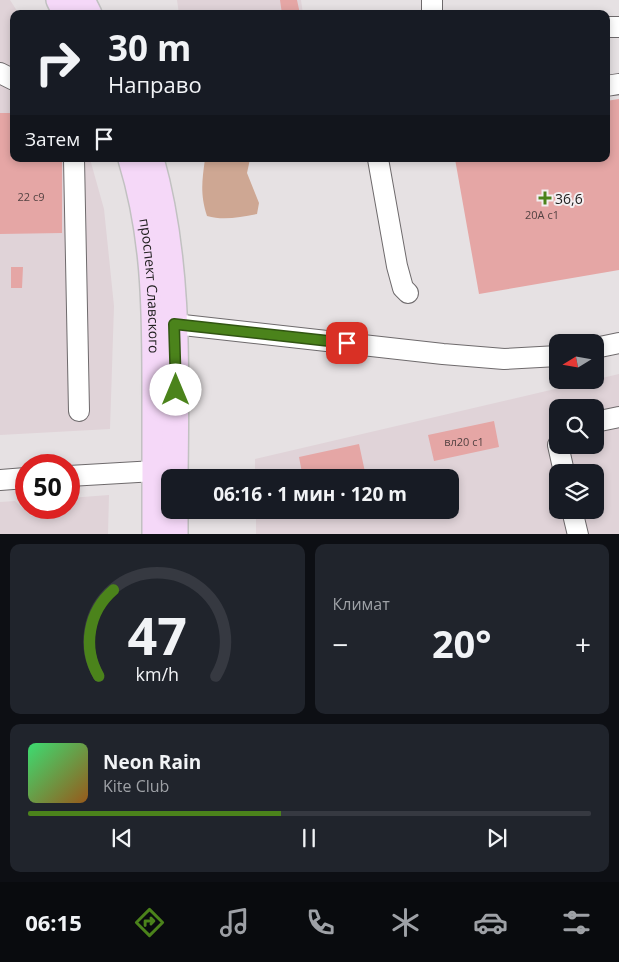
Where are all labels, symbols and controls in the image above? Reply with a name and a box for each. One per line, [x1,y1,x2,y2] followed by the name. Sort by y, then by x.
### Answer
[108,24,191,71] text: 30 m
[25,30,90,95] icon: right
[108,69,202,99] text: Направо
[90,125,118,153] icon: arrive
[25,126,80,152] text: Затем
[18,189,45,204] house number: 22 с9
[555,189,583,208] place label: 36,6
[539,192,551,204] marker: 36,6
[525,207,559,222] house number: 20А с1
[136,217,164,354] street label: проспект Славского
[326,322,368,364] pin
[333,329,361,357] icon: arrive
[549,334,604,389] north arrow
[549,334,604,519] map controls
[149,363,201,415] position arrow
[549,399,604,454] button: search
[444,434,484,449] house number: вл20 с1
[15,454,80,519] speed limit sign: 50
[549,464,604,519] button: layers
[213,481,407,507] text: 06:16 · 1 мин · 120 m
[333,593,390,615] text: Климат
[128,599,187,670] text: 47
[432,617,492,669] text: 20°
[333,625,349,663] text: −
[575,625,591,663] text: +
[136,662,179,686] text: km/h
[103,749,201,775] text: Neon Rain
[103,775,169,797] text: Kite Club
[108,824,136,852] icon: previous
[295,824,323,852] icon: pause
[483,824,511,852] icon: next
[132,905,167,940] icon: directions
[217,905,252,940] icon: music
[303,905,338,940] icon: phone
[388,905,423,940] icon: climate
[473,905,508,940] icon: car
[559,905,594,940] icon: filters
[25,907,82,937] text: 06:15

